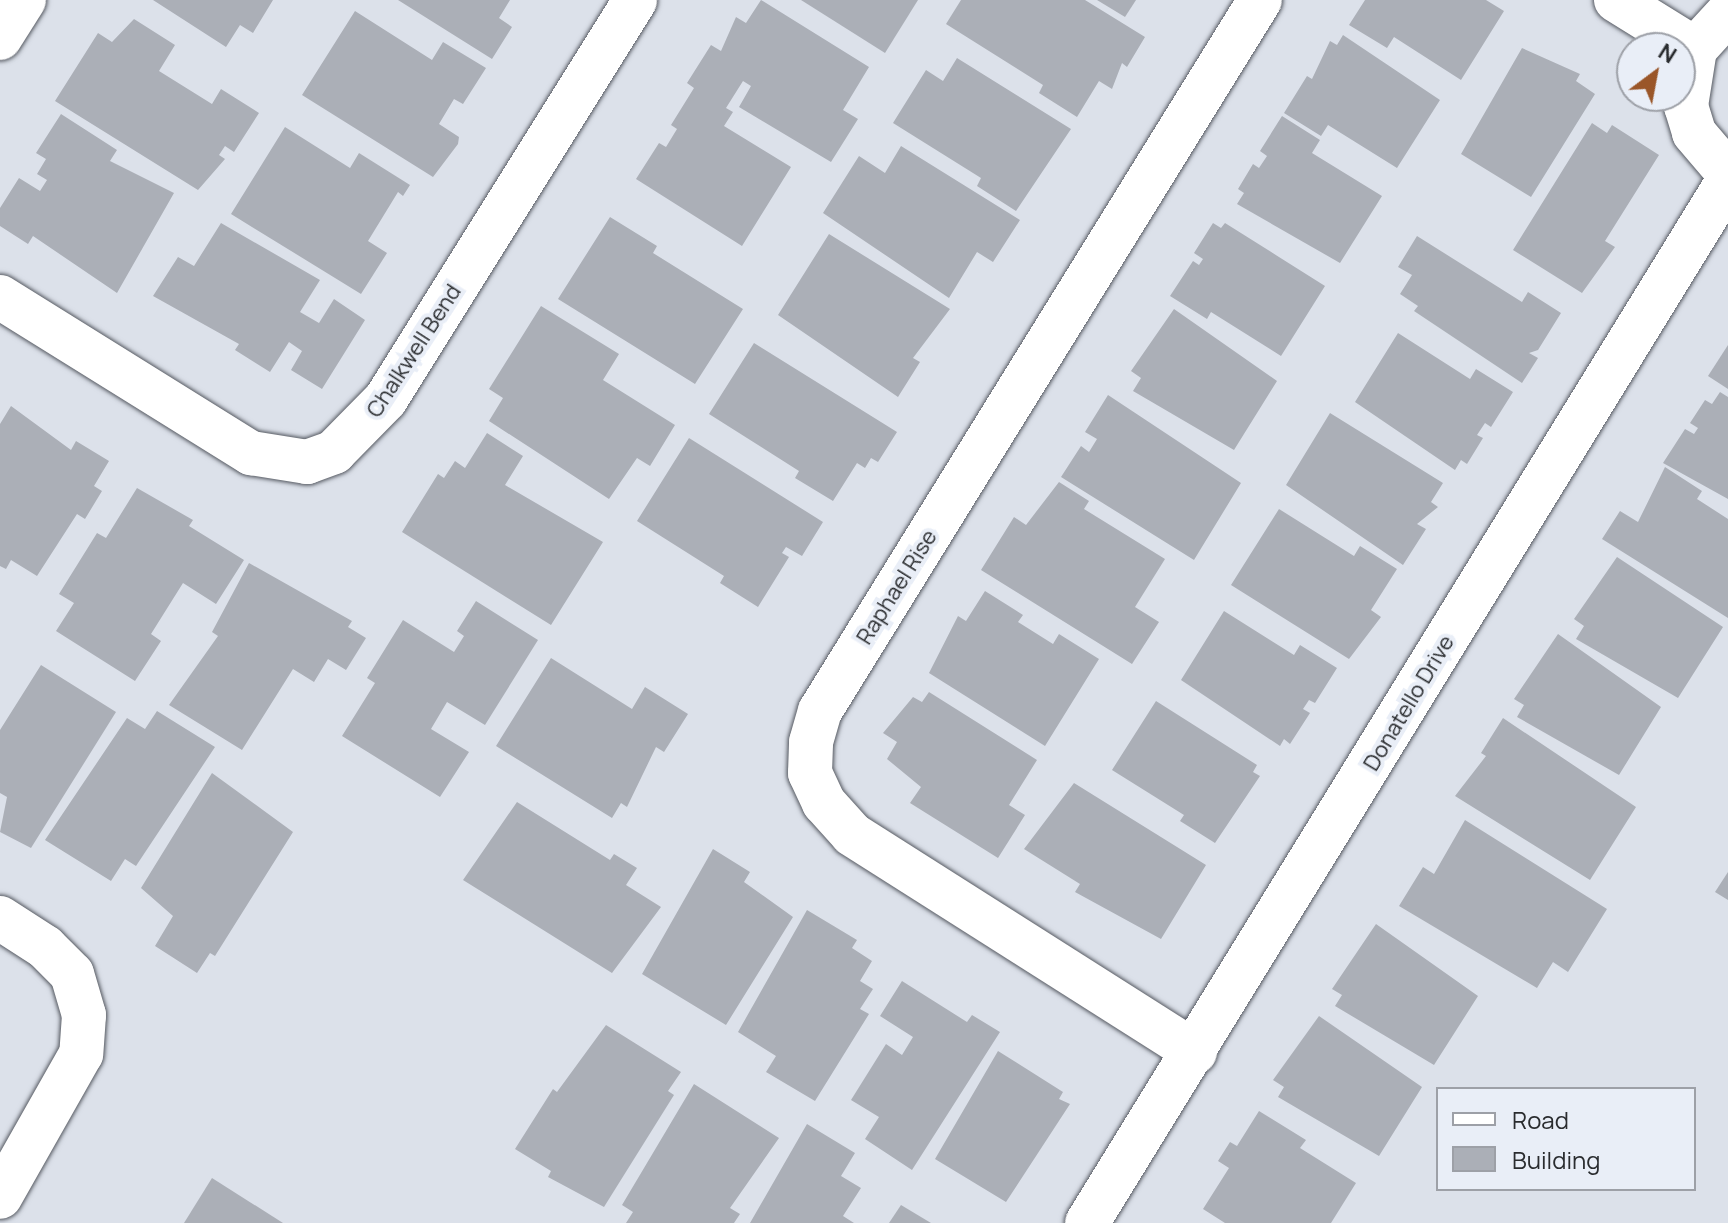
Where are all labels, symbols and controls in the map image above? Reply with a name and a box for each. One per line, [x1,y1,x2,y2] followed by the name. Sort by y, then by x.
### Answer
[1616,32,1696,112] north arrow
[1653,36,1682,70] text: N
[361,280,467,422] street label: Chalkwell Bend
[851,525,943,649] street label: Raphael Rise
[1358,630,1460,776] street label: Donatello Drive
[1436,1087,1696,1191] legend
[1512,1103,1569,1136] text: Road
[1512,1143,1600,1176] text: Building

